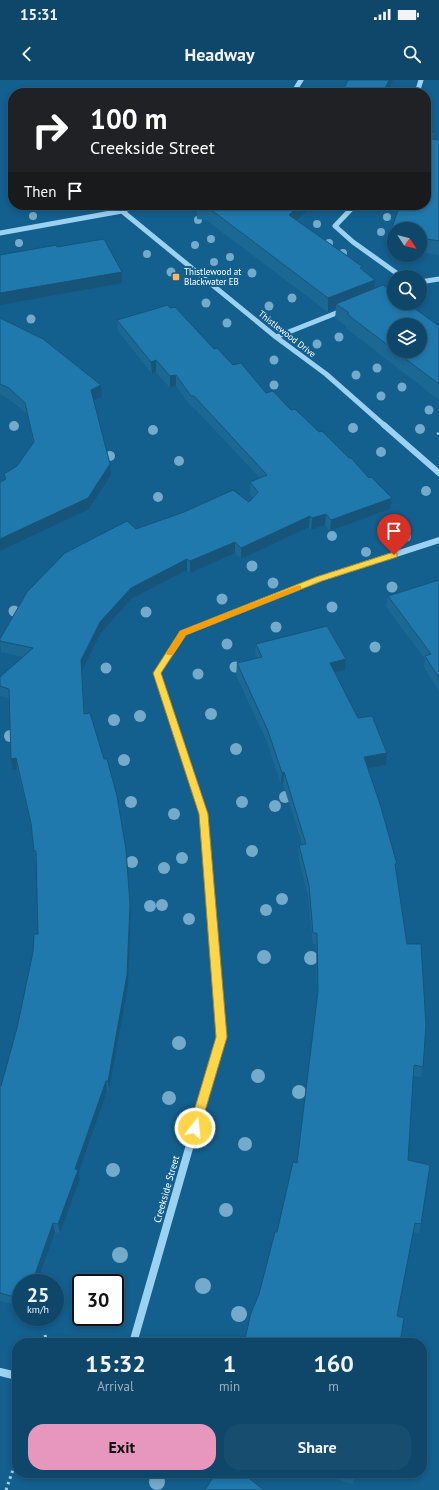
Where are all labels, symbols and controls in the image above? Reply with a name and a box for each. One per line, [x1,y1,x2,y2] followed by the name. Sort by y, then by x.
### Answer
[20,5,58,24] text: 15:31
[16,43,38,65] icon: back
[184,43,255,66] text: Headway
[401,43,423,65] icon: search
[90,100,167,137] text: 100 m
[24,104,76,156] icon: right
[90,136,215,159] text: Creekside Street
[64,180,86,202] icon: arrive
[24,182,56,201] text: Then
[387,222,427,262] north arrow
[387,222,427,358] map controls
[184,266,241,287] place label: Thistlewood at Blackwater EB
[387,270,427,310] button: search
[171,272,181,282] marker: Thistlewood at Blackwater EB
[256,308,319,360] street label: Thistlewood Drive
[387,318,427,358] button: layers
[377,514,411,555] pin
[383,520,405,542] icon: arrive
[174,1107,216,1149] position arrow
[151,1153,182,1224] street label: Creekside Street
[72,1274,124,1326] speed limit sign: 30
[27,1282,49,1308] text: 25
[27,1303,49,1316] text: km/h
[85,1348,146,1379] text: 15:32
[223,1348,236,1379] text: 1
[313,1348,354,1379] text: 160
[97,1378,134,1395] text: Arrival
[219,1378,240,1395] text: min
[328,1378,339,1395] text: m
[28,1424,216,1470] button: Exit
[224,1424,411,1470] button: Share

